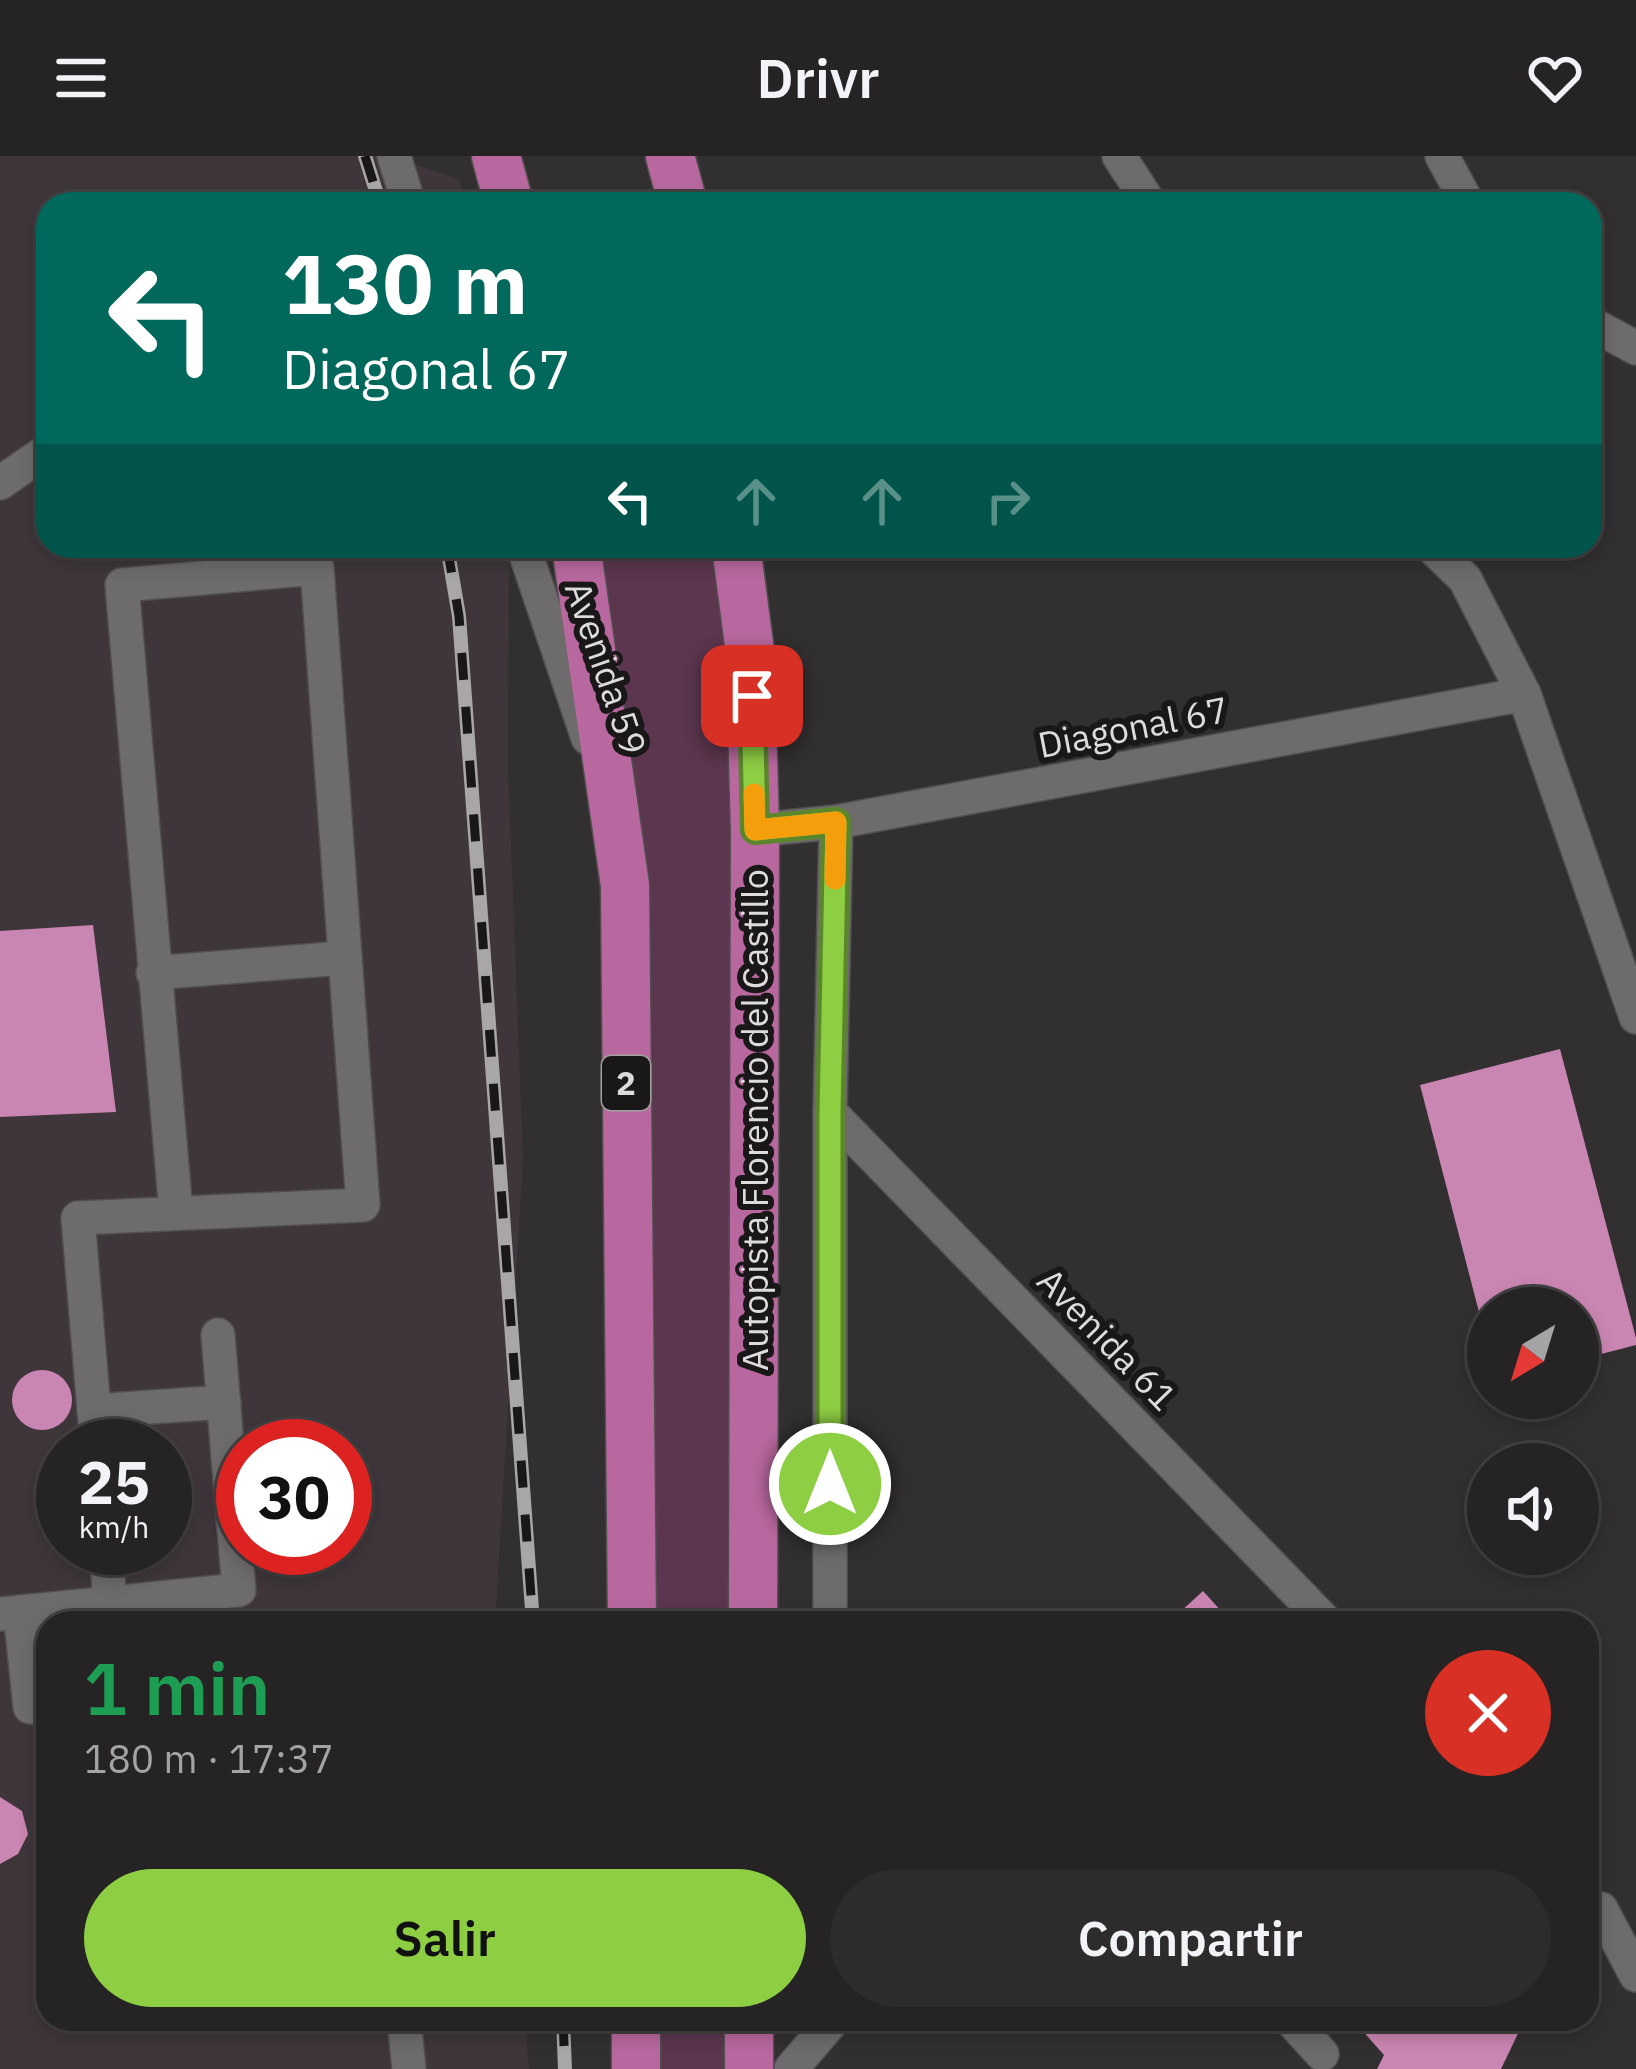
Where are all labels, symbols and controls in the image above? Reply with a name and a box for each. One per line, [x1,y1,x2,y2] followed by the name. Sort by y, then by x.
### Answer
[757,43,879,113] text: Drivr
[48,45,114,111] icon: menu
[1522,45,1588,111] icon: heart
[282,228,528,337] text: 130 m
[84,240,240,396] icon: left
[282,334,571,404] text: Diagonal 67
[597,468,663,534] icon: left
[723,468,789,534] icon: ahead
[849,468,915,534] icon: ahead
[975,468,1041,534] icon: right
[555,575,658,761] street label: Avenida 59
[701,645,803,747] pin
[719,663,785,729] icon: arrive
[1034,685,1232,768] street label: Diagonal 67
[731,869,778,1371] street label: Autopista Florencio del Castillo
[602,1056,650,1110] road number: 2
[1028,1257,1187,1420] street label: Avenida 61
[1467,1287,1599,1419] north arrow
[1467,1287,1599,1575] map controls
[216,1419,372,1575] speed limit sign: 30
[767,1421,893,1547] position arrow
[78,1442,150,1521] text: 25
[1467,1443,1599,1575] button: sound
[79,1507,149,1546] text: km/h
[84,1641,270,1735] text: 1 min
[1425,1650,1551,1776] button: close
[84,1733,334,1784] text: 180 m · 17:37
[84,1869,806,2007] button: Salir
[830,1869,1551,2007] button: Compartir

